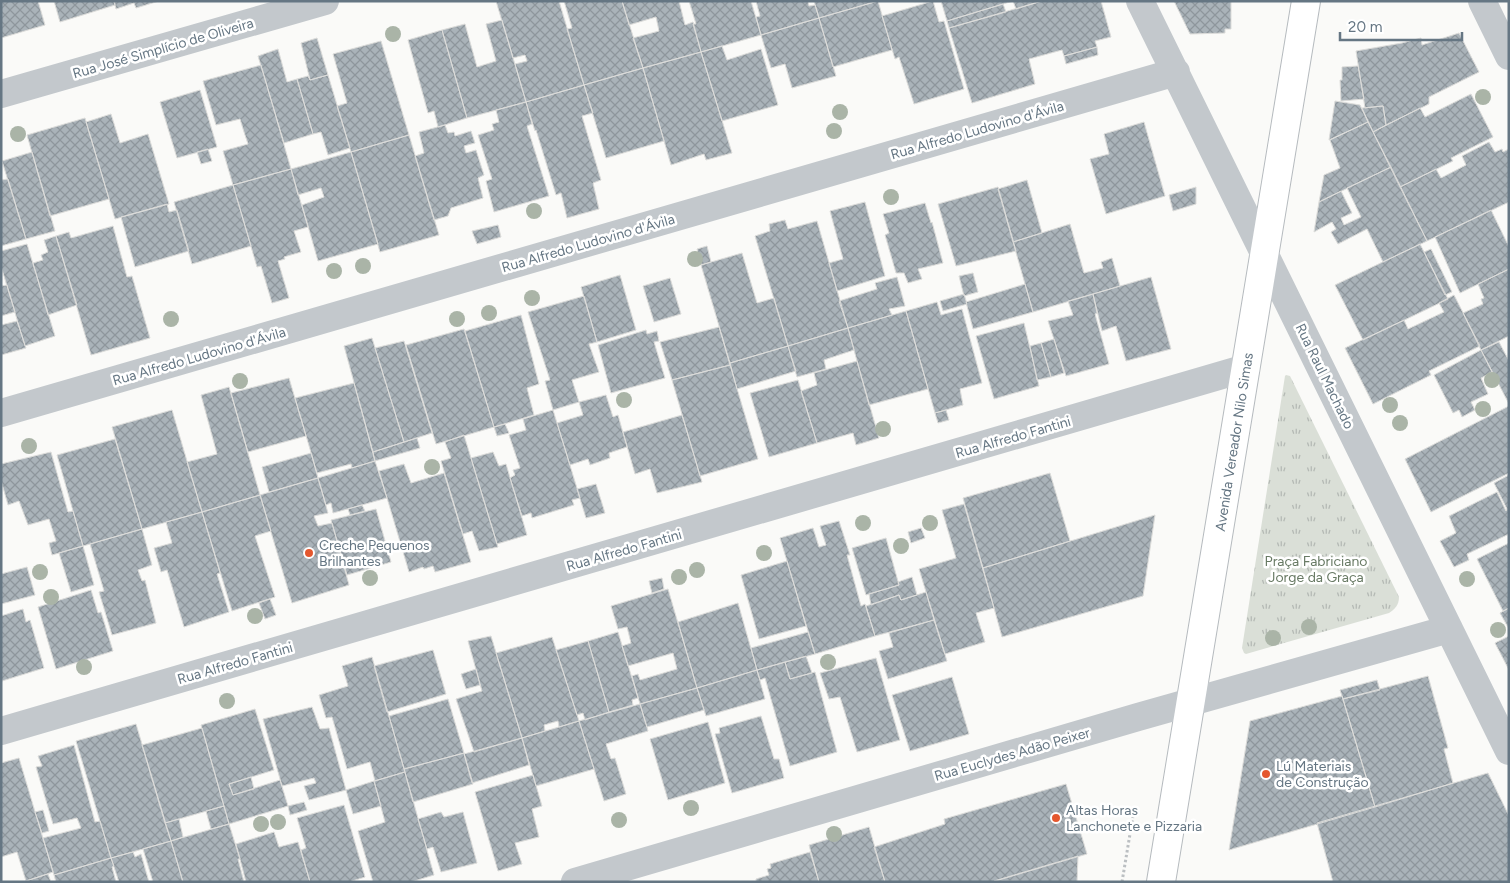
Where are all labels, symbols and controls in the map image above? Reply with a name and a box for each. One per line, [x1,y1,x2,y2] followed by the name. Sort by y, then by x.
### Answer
[1340,10,1462,42] scale bar
[71,14,256,82] street label: Rua José Simplício de Oliveira
[1348,18,1382,36] text: 20 m
[889,98,1066,163] street label: Rua Alfredo Ludovino d'Ávila
[500,211,677,276] street label: Rua Alfredo Ludovino d'Ávila
[1292,321,1357,432] street label: Rua Raul Machado
[111,324,288,389] street label: Rua Alfredo Ludovino d'Ávila
[1212,351,1257,533] street label: Avenida Vereador Nilo Simas
[954,413,1073,462] street label: Rua Alfredo Fantini
[565,526,684,575] street label: Rua Alfredo Fantini
[319,537,430,570] place label: Creche Pequenos Brilhantes
[303,547,315,559] marker: Creche Pequenos Brilhantes
[1265,553,1367,586] park label: Praça Fabriciano Jorge da Graça
[176,639,295,688] street label: Rua Alfredo Fantini
[932,724,1092,785] street label: Rua Euclydes Adão Peixer
[1276,758,1369,791] place label: Lú Materiais de Construção
[1260,768,1272,780] marker: Lú Materiais de Construção
[1066,802,1202,835] place label: Altas Horas Lanchonete e Pizzaria
[1050,812,1062,824] marker: Altas Horas Lanchonete e Pizzaria

